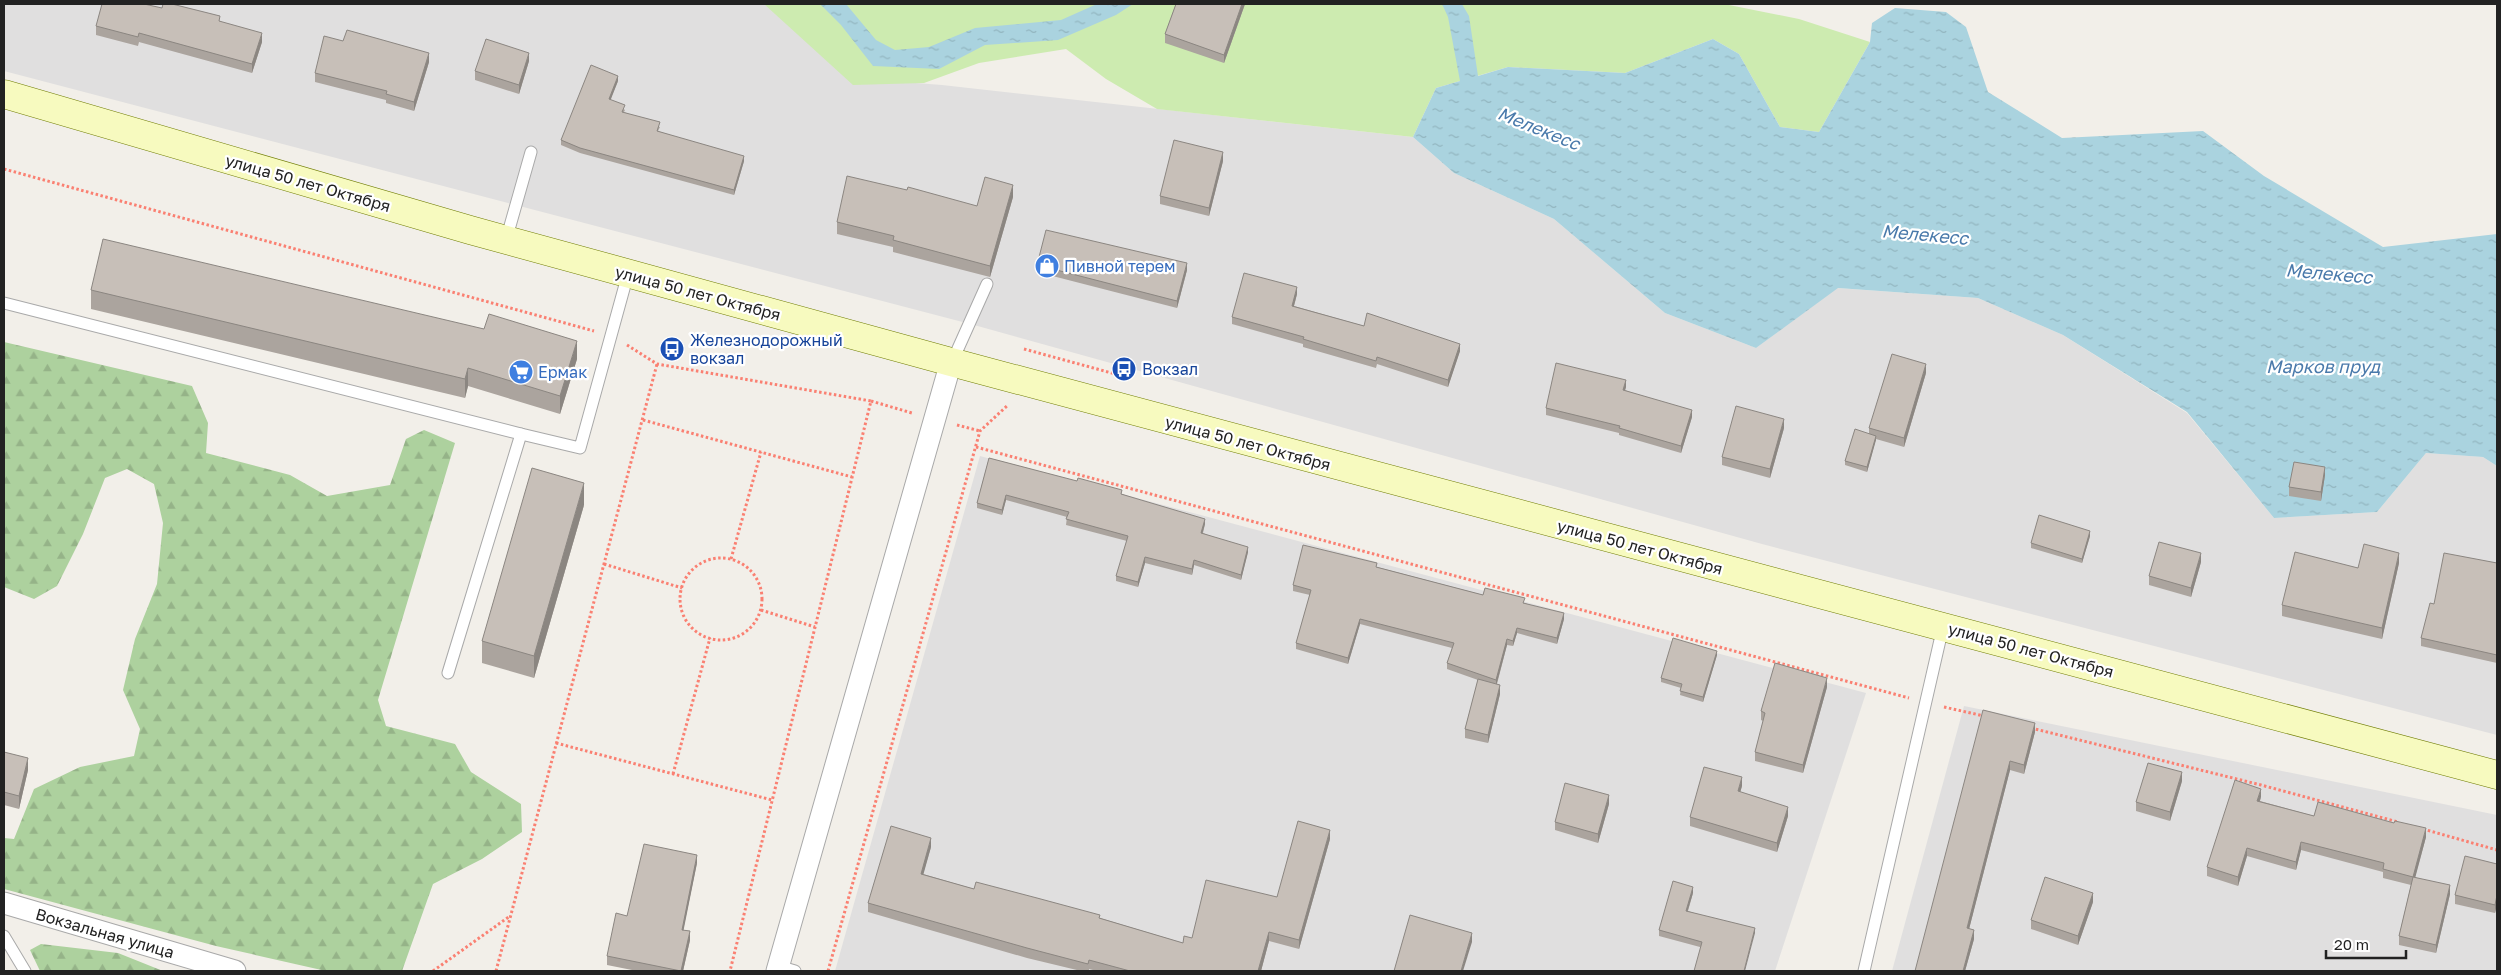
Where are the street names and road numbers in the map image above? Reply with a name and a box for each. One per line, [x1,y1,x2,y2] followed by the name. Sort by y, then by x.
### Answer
[223,150,393,216] street label: улица 50 лет Октября
[613,261,783,325] street label: улица 50 лет Октября
[1163,411,1333,475] street label: улица 50 лет Октября
[1555,515,1725,579] street label: улица 50 лет Октября
[1946,618,2116,682] street label: улица 50 лет Октября
[33,904,177,962] street label: Вокзальная улица

